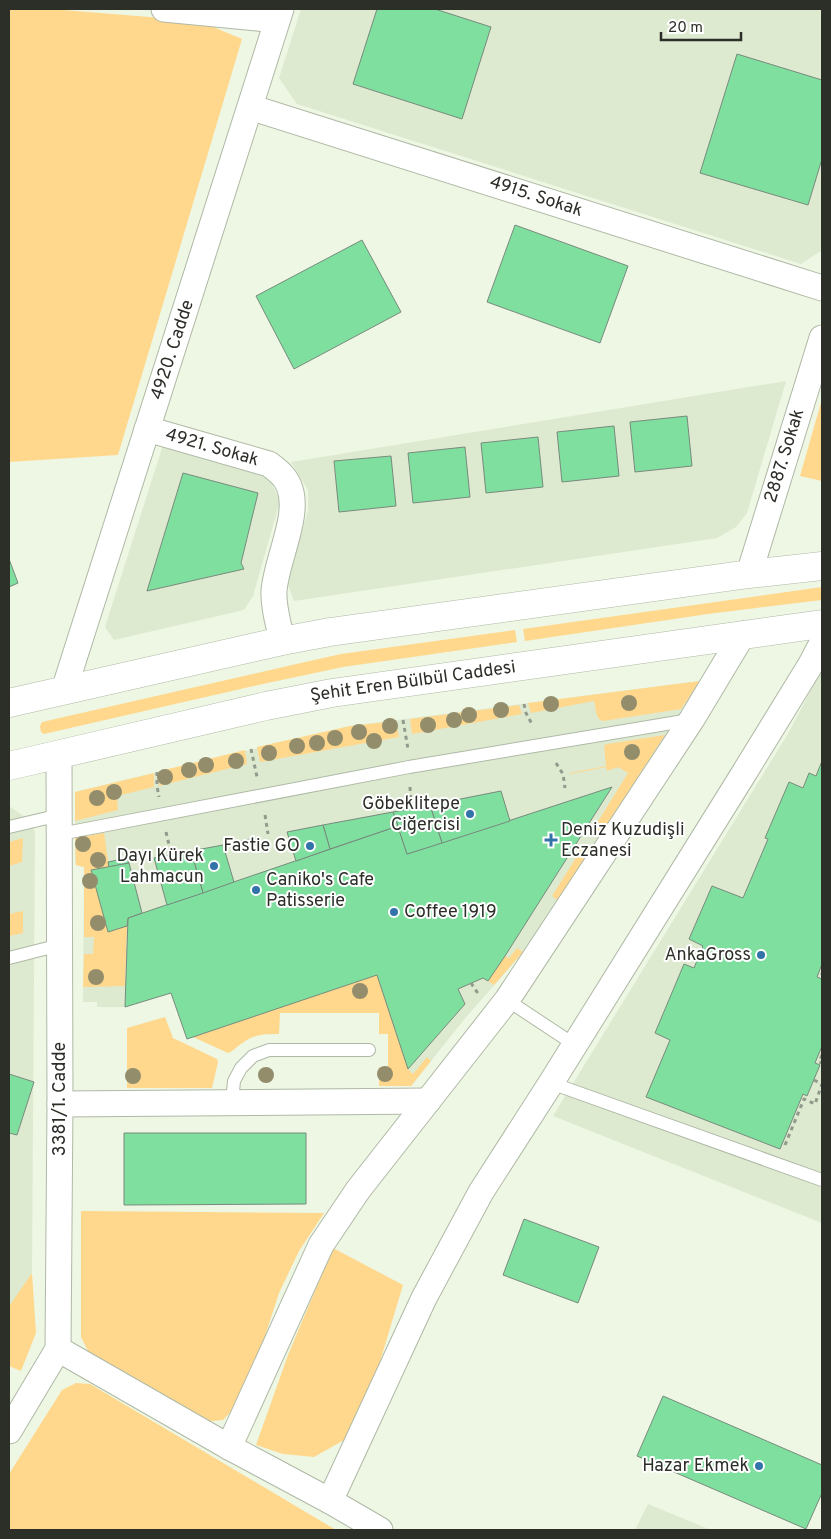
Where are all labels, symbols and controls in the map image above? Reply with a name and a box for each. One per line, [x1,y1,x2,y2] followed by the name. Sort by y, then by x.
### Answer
[661,10,741,42] scale bar
[668,19,703,38] text: 20 m
[487,171,585,223] street label: 4915. Sokak
[146,297,200,403] street label: 4920. Cadde
[760,406,810,506] street label: 2887. Sokak
[163,424,261,472] street label: 4921. Sokak
[309,656,517,708] street label: Şehit Eren Bülbül Caddesi
[362,793,460,837] place label: Göbeklitepe Ciğercisi
[464,808,476,820] marker: Göbeklitepe Ciğercisi
[561,819,684,863] place label: Deniz Kuzudişli Eczanesi
[545,834,557,846] marker: Deniz Kuzudişli Eczanesi
[223,835,300,858] place label: Fastie GO
[304,840,316,852] marker: Fastie GO
[116,845,204,889] place label: Dayı Kürek Lahmacun
[208,860,220,872] marker: Dayı Kürek Lahmacun
[266,869,374,913] place label: Caniko's Cafe Patisserie
[250,884,262,896] marker: Caniko's Cafe Patisserie
[404,901,497,924] place label: Coffee 1919
[388,906,400,918] marker: Coffee 1919
[664,944,751,967] place label: AnkaGross
[755,949,767,961] marker: AnkaGross
[49,1042,72,1156] street label: 3381/1. Cadde
[642,1455,749,1478] place label: Hazar Ekmek
[753,1460,765,1472] marker: Hazar Ekmek

